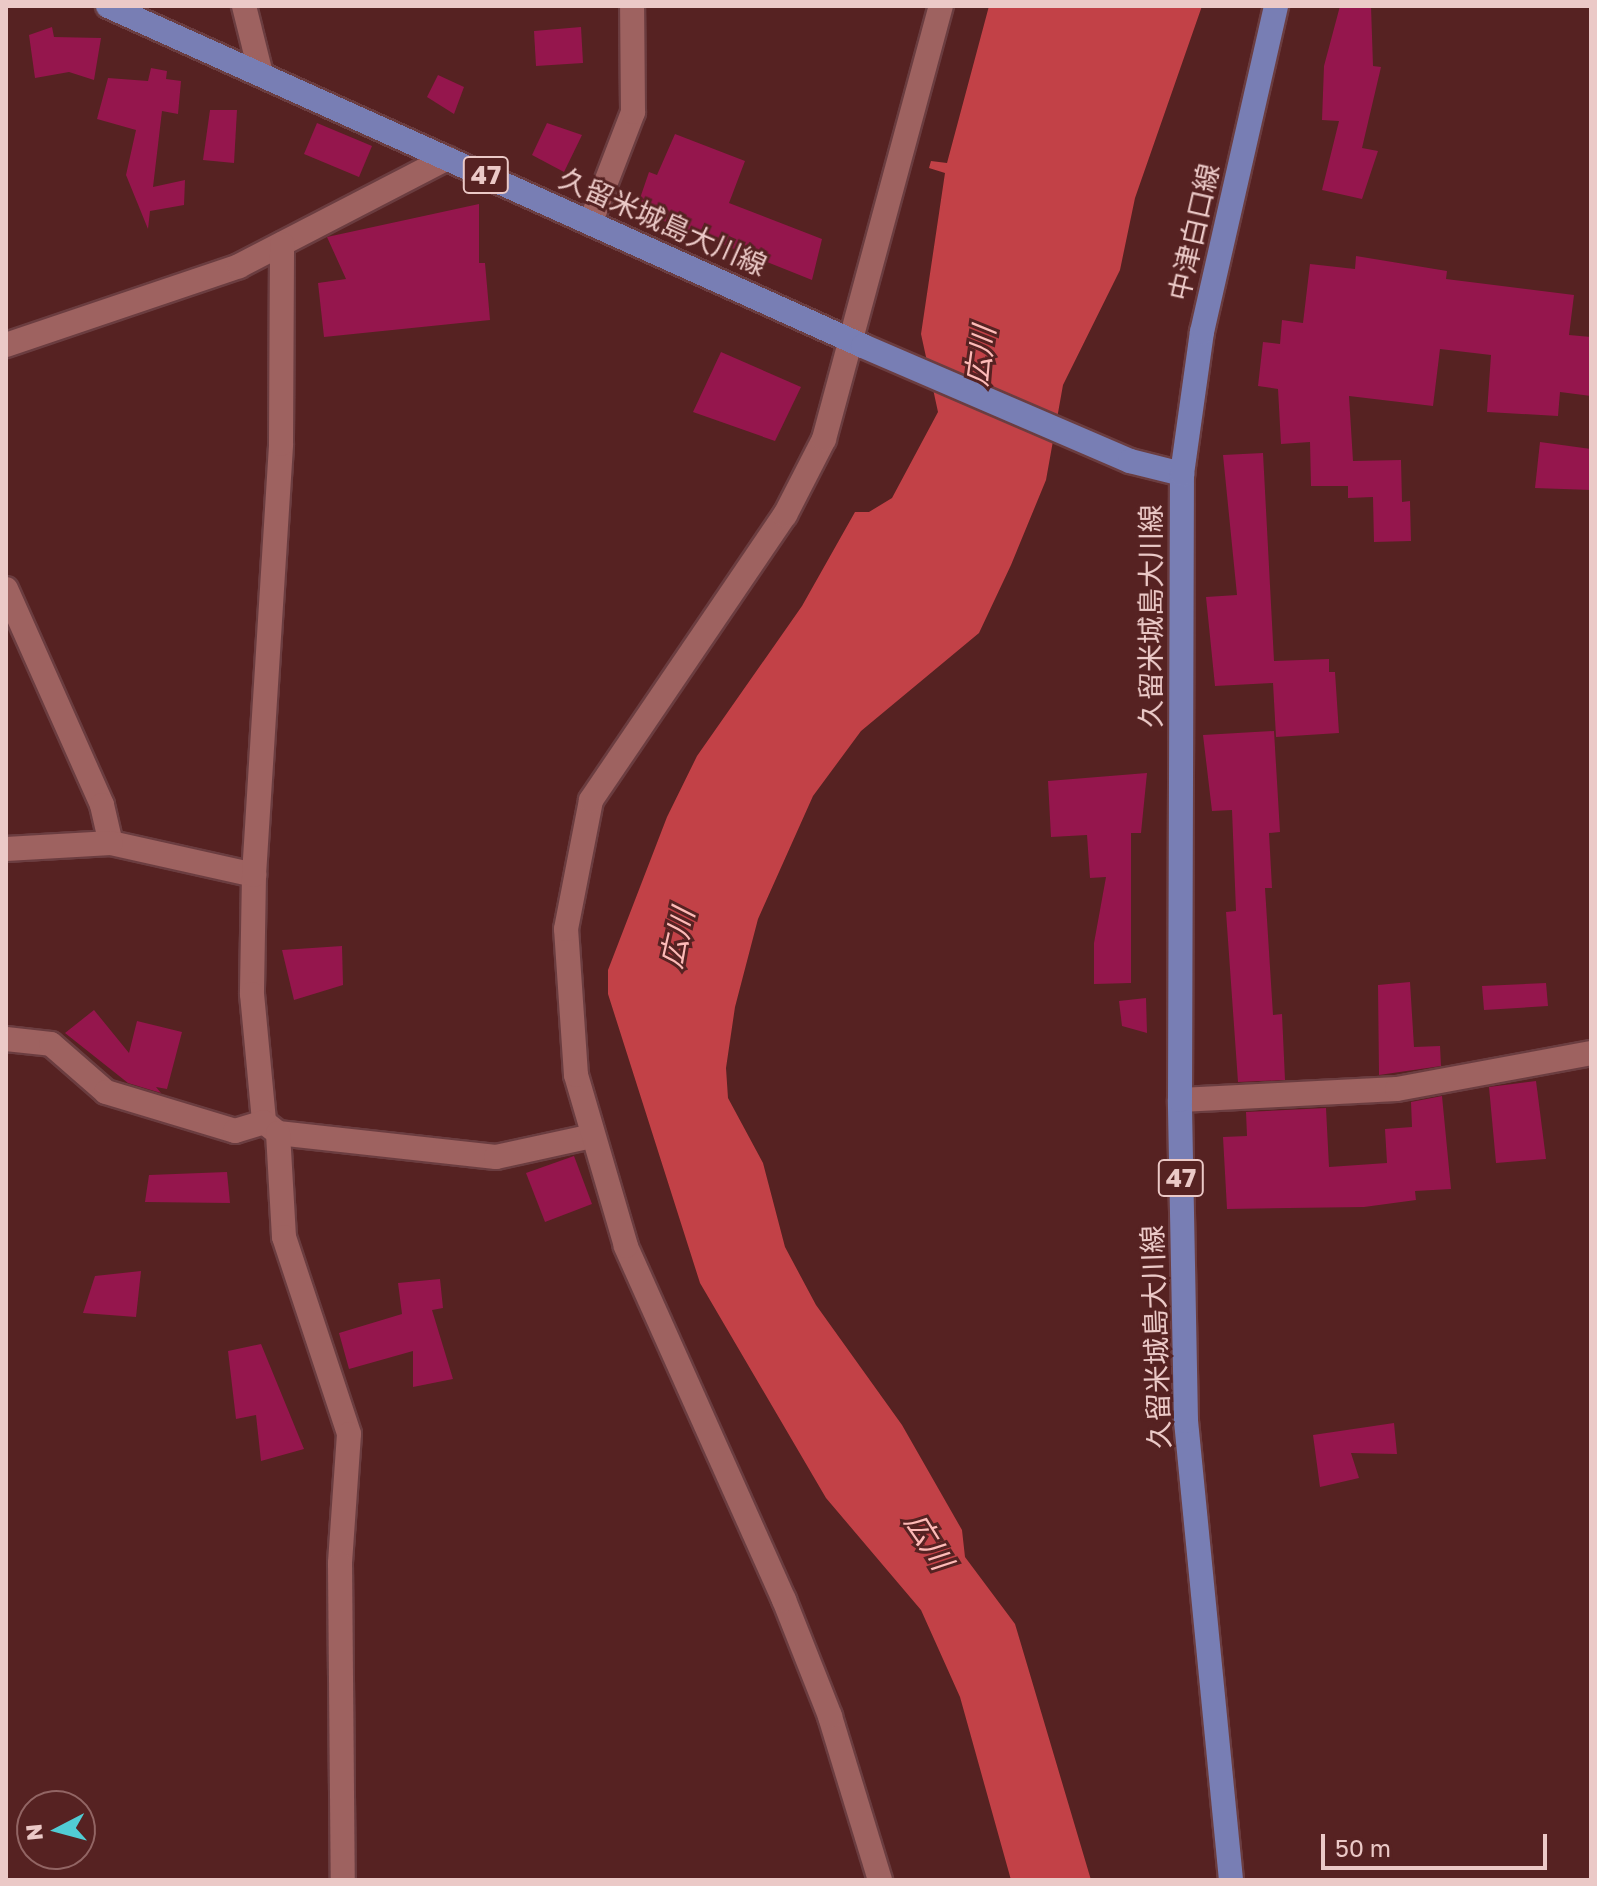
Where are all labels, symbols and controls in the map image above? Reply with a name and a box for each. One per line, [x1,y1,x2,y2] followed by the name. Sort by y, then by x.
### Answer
[462,153,510,197] road number: 47
[1162,160,1226,304] street label: 中津白口線
[554,161,772,283] street label: 久留米城島大川線
[958,324,1002,388] water label: 広川
[1134,504,1168,728] street label: 久留米城島大川線
[653,905,701,971] water label: 広川
[1157,1156,1205,1200] road number: 47
[1135,1224,1177,1450] street label: 久留米城島大川線
[898,1506,960,1576] water label: 広川
[16,1790,96,1870] north arrow
[1325,1818,1551,1868] scale bar
[19,1823,48,1842] text: N
[1335,1833,1391,1862] text: 50 m

